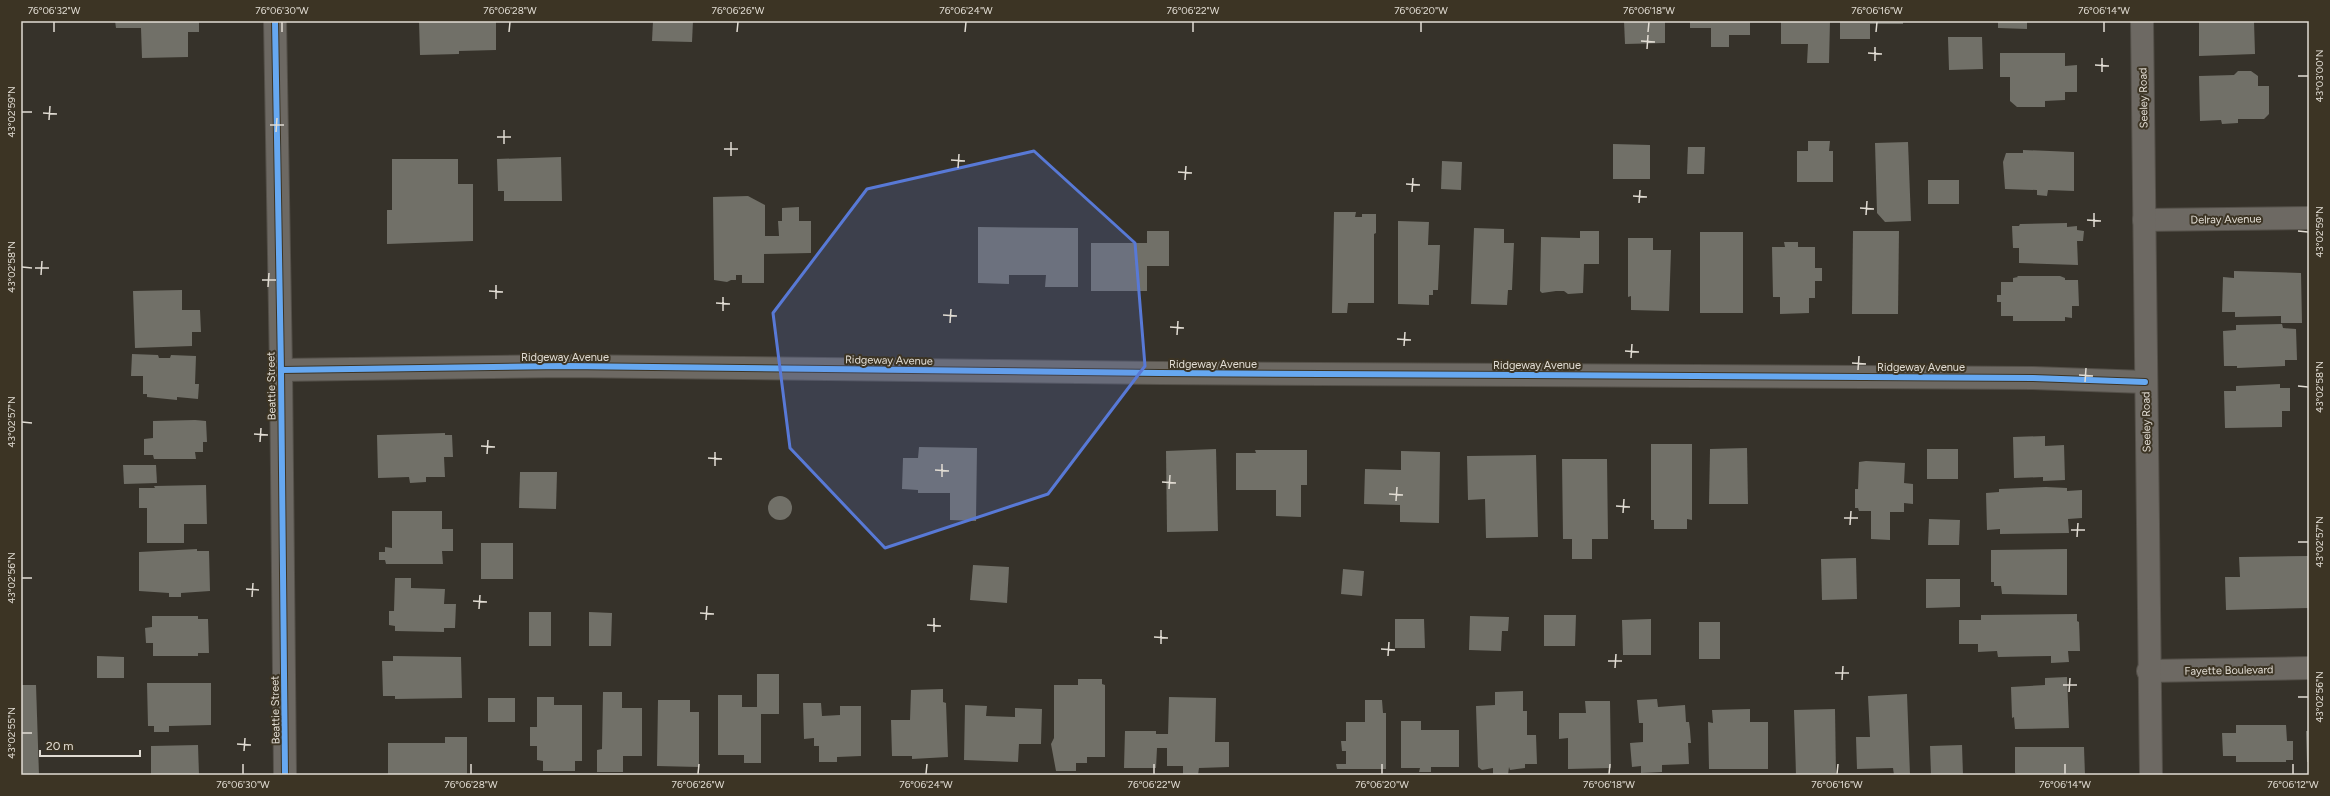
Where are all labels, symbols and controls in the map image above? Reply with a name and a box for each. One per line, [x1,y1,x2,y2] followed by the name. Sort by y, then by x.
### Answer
[28,4,81,17] text: 76°06'32"W
[255,4,309,17] text: 76°06'30"W
[483,4,537,17] text: 76°06'28"W
[712,4,765,17] text: 76°06'26"W
[939,4,993,17] text: 76°06'24"W
[1167,4,1220,17] text: 76°06'22"W
[1394,4,1448,17] text: 76°06'20"W
[1623,4,1675,17] text: 76°06'18"W
[1851,4,1903,17] text: 76°06'16"W
[2078,4,2130,17] text: 76°06'14"W
[2313,50,2326,102] text: 43°03'00"N
[2136,67,2151,129] street label: Seeley Road
[5,86,18,138] text: 43°02'59"N
[2313,206,2326,258] text: 43°02'59"N
[2190,212,2262,227] street label: Delray Avenue
[5,241,18,293] text: 43°02'58"N
[521,351,609,364] street label: Ridgeway Avenue
[264,352,279,420] street label: Beattie Street
[845,353,933,368] street label: Ridgeway Avenue
[1169,358,1257,371] street label: Ridgeway Avenue
[1493,359,1581,372] street label: Ridgeway Avenue
[1877,361,1965,374] street label: Ridgeway Avenue
[2313,361,2326,413] text: 43°02'58"N
[2139,391,2154,453] street label: Seeley Road
[5,396,18,448] text: 43°02'57"N
[2313,516,2326,568] text: 43°02'57"N
[5,552,18,604] text: 43°02'56"N
[2184,663,2274,678] street label: Fayette Boulevard
[2313,671,2326,723] text: 43°02'56"N
[268,676,283,744] street label: Beattie Street
[5,707,18,759] text: 43°02'55"N
[40,732,140,758] scale bar
[46,739,74,753] text: 20 m
[216,778,270,791] text: 76°06'30"W
[444,778,498,791] text: 76°06'28"W
[672,778,725,791] text: 76°06'26"W
[899,778,953,791] text: 76°06'24"W
[1128,778,1181,791] text: 76°06'22"W
[1355,778,1409,791] text: 76°06'20"W
[1583,778,1635,791] text: 76°06'18"W
[1811,778,1863,791] text: 76°06'16"W
[2039,778,2091,791] text: 76°06'14"W
[2267,778,2319,791] text: 76°06'12"W

